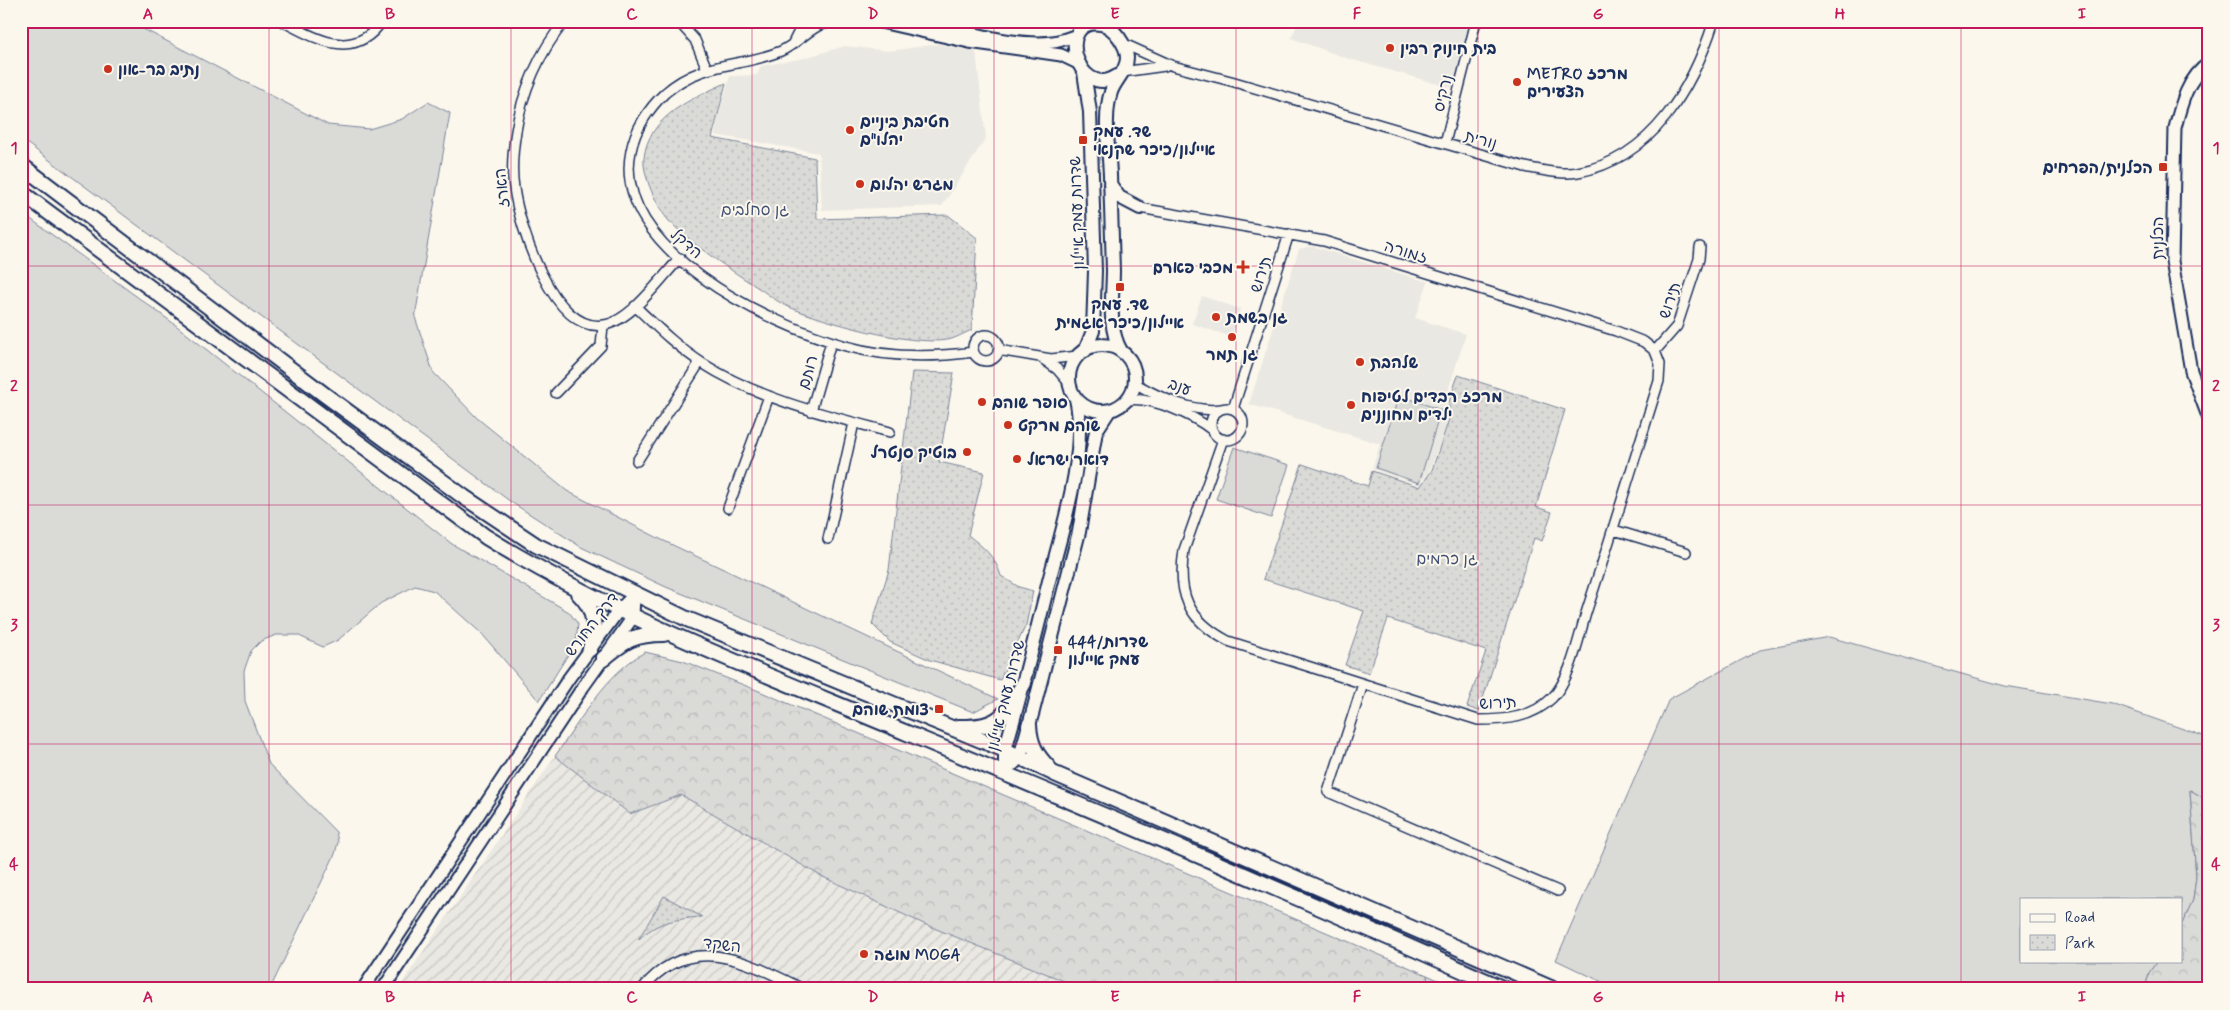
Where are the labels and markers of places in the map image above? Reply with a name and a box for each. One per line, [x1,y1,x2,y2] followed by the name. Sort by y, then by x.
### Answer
[1400,39,1497,60] place label: בית חינוך רבין
[1384,42,1396,54] marker: בית חינוך רבין
[118,60,200,81] place label: נתיב בר-און
[102,63,114,75] marker: נתיב בר-און
[1527,64,1628,103] place label: METRO מרכז הצעירים
[1511,76,1523,88] marker: METRO מרכז הצעירים
[860,112,950,151] place label: חטיבת ביניים יהלו"ם
[1093,122,1216,161] place label: שד. עמק איילון/כיכר שקנאי
[844,124,856,136] marker: חטיבת ביניים יהלו"ם
[1077,134,1089,146] marker: שד. עמק איילון/כיכר שקנאי
[2043,158,2153,179] place label: הכלנית/הפרחים
[2157,161,2169,173] marker: הכלנית/הפרחים
[870,175,954,196] place label: מגרש יהלום
[854,178,866,190] marker: מגרש יהלום
[1153,258,1233,279] place label: מכבי פארם
[1237,261,1249,273] marker: מכבי פארם
[1114,281,1126,293] marker: שד. עמק איילון/כיכר אגמית
[1055,295,1184,334] place label: שד. עמק איילון/כיכר אגמית
[1225,308,1288,329] place label: גן בשמת
[1210,311,1222,323] marker: גן בשמת
[1226,331,1238,343] marker: גן תמר
[1206,345,1259,366] place label: גן תמר
[1370,353,1418,374] place label: שלהבת
[1354,356,1366,368] marker: שלהבת
[1361,387,1502,426] place label: מרכז רבדים לטיפוח ילדים מחוננים
[992,393,1068,414] place label: סופר שוהם
[976,396,988,408] marker: סופר שוהם
[1345,399,1357,411] marker: מרכז רבדים לטיפוח ילדים מחוננים
[1018,416,1100,437] place label: שוהם מרקט
[1002,419,1014,431] marker: שוהם מרקט
[870,443,957,464] place label: בוטיק סנטרל
[961,446,973,458] marker: בוטיק סנטרל
[1027,450,1109,471] place label: דואר ישראל
[1011,453,1023,465] marker: דואר ישראל
[1068,632,1149,671] place label: 444/שדרות עמק איילון
[1052,644,1064,656] marker: 444/שדרות עמק איילון
[852,700,929,721] place label: צומת שוהם
[933,703,945,715] marker: צומת שוהם
[874,945,961,966] place label: מוגה MOGA
[858,948,870,960] marker: מוגה MOGA

